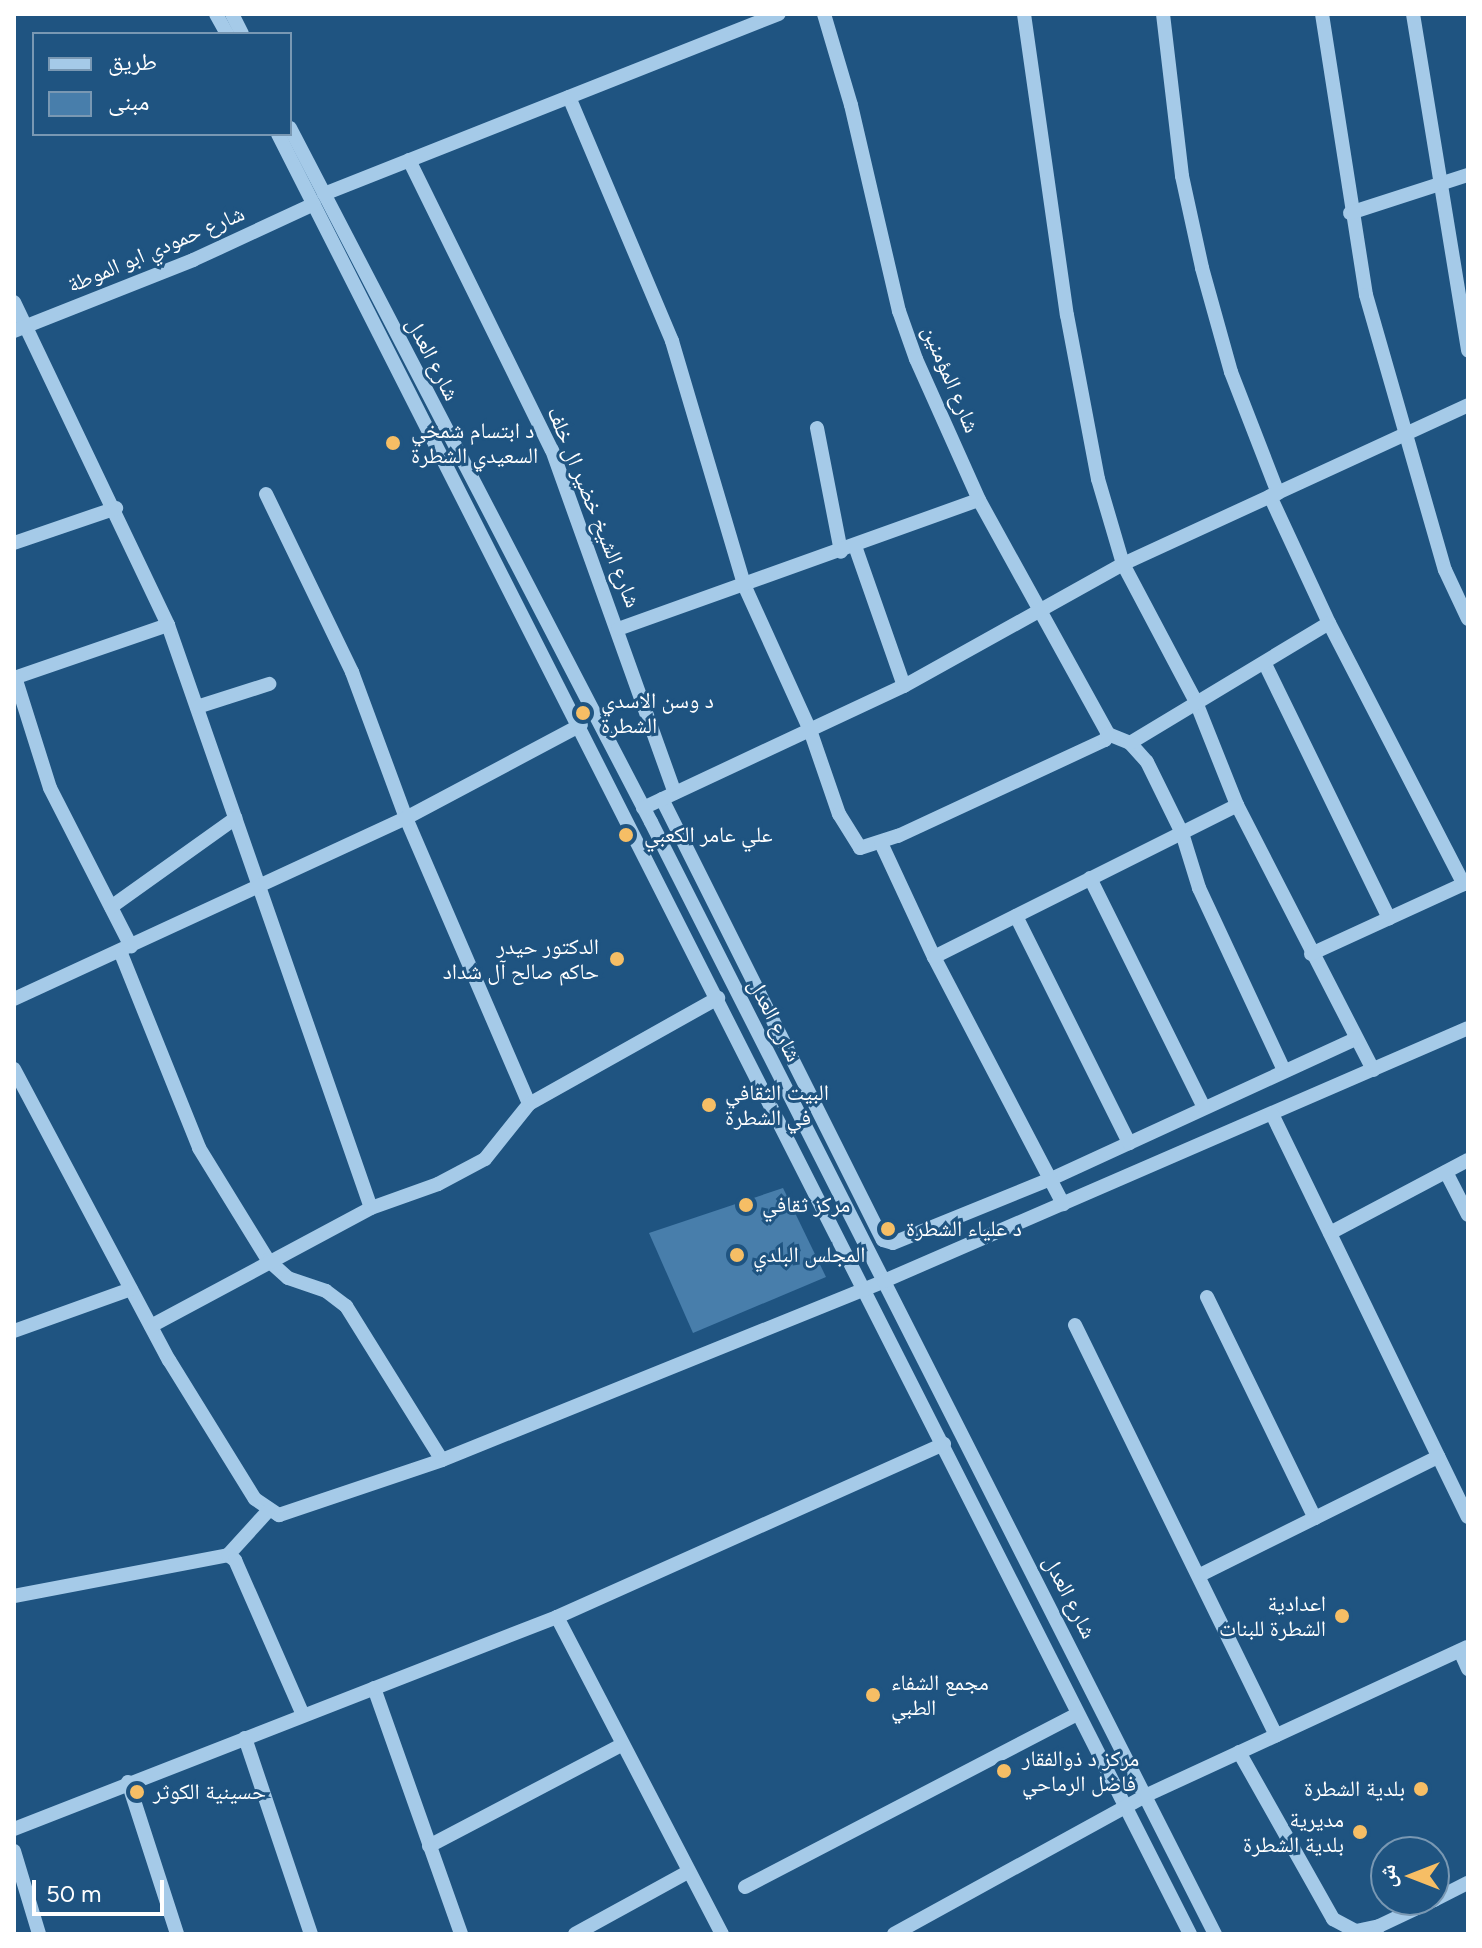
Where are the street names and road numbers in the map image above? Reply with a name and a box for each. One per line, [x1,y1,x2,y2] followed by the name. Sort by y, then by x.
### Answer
[64,200,248,298] street label: شارع حمودي ابو الموطة
[401,313,465,405] street label: شارع العدل
[917,321,985,437] street label: شارع المؤمنين
[542,403,646,611] street label: شارع الشيخ خضير ال خلف
[743,974,807,1066] street label: شارع العدل
[1038,1551,1102,1643] street label: شارع العدل

